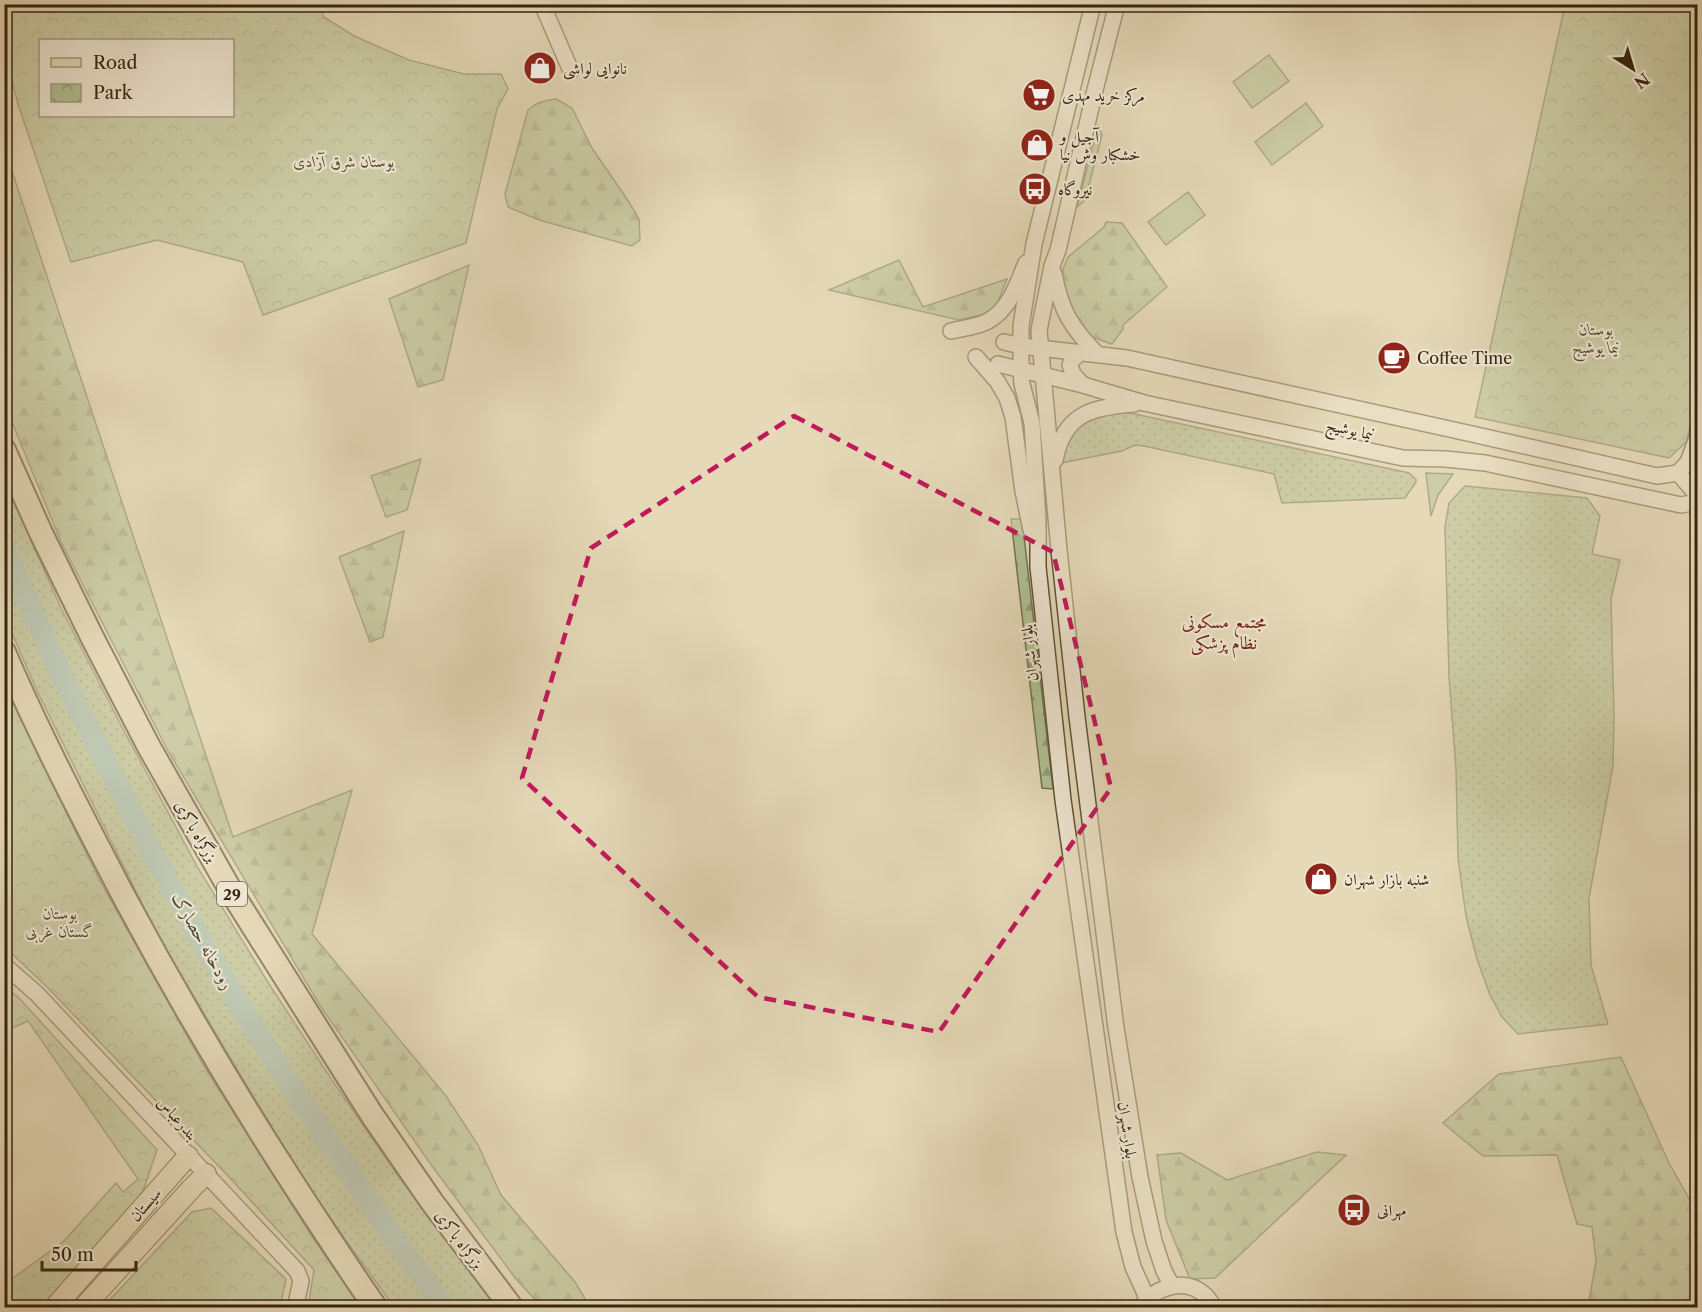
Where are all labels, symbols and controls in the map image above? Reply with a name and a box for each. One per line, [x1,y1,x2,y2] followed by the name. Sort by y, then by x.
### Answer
[39,39,234,117] legend
[1603,39,1663,99] north arrow
[522,50,558,86] shop icon: نانوایی لواشی
[93,52,138,74] text: Road
[563,58,627,80] place label: نانوایی لواشی
[1630,69,1654,93] text: N
[1021,77,1057,113] supermarket icon: مرکز خرید مهدی
[93,82,134,104] text: Park
[1062,85,1145,107] place label: مرکز خرید مهدی
[1058,126,1141,165] place label: آجیل و خشکبار وش نیا
[1019,127,1055,163] shop icon: آجیل و خشکبار وش نیا
[293,151,395,172] park label: بوستان شرق آزادی
[1017,171,1053,207] bus stop icon: نیروگاه
[1058,179,1092,199] place label: نیروگاه
[1572,319,1620,362] park label: بوستان نیما یوشیج
[1376,340,1412,376] cafe icon: Coffee Time
[1417,348,1512,368] place label: Coffee Time
[1323,414,1376,449] street label: نیما یوشیج
[1182,611,1266,659] district label: مجتمع مسکونی نظام پزشکی
[1016,623,1043,683] street label: بلوار شهران
[170,796,223,866] street label: بزرگراه باکری
[1303,861,1339,897] shop icon: شنبه بازار شهران
[1344,869,1429,890] place label: شنبه بازار شهران
[217,882,247,906] road number: 29
[167,889,239,993] water label: رودخانه حصارک
[25,903,95,943] park label: بوستان گستان غربی
[153,1092,203,1145] street label: بندرعباس
[1113,1100,1142,1160] street label: بلوار شهران
[125,1183,165,1225] street label: سیستان
[1336,1192,1372,1228] bus stop icon: مهرانی
[1377,1200,1406,1221] place label: مهرانی
[430,1205,489,1273] street label: بزرگراه باکری
[42,1234,136,1272] scale bar
[51,1244,94,1266] text: 50 m

